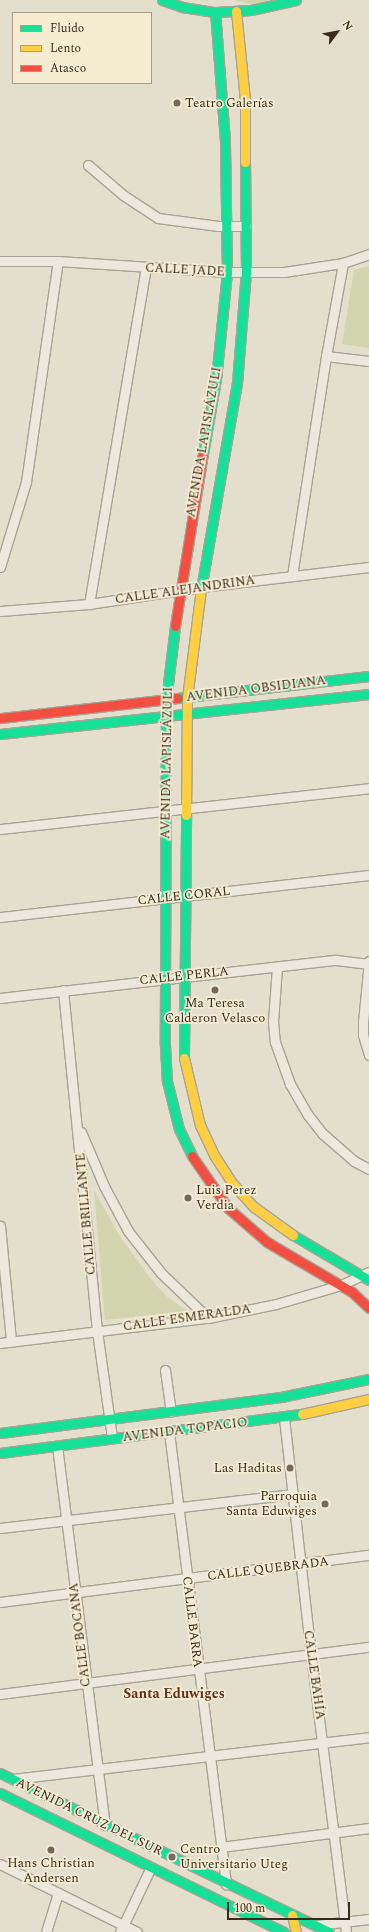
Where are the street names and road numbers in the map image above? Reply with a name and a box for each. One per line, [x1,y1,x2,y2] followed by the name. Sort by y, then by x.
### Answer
[145,260,225,280] street label: CALLE JADE
[183,366,225,518] street label: AVENIDA LAPISLÁZULI
[114,572,256,608] street label: CALLE ALEJANDRINA
[185,673,327,705] street label: AVENIDA OBSIDIANA
[158,687,176,839] street label: AVENIDA LAPISLÁZULI
[137,883,231,909] street label: CALLE CORAL
[138,964,230,988] street label: CALLE PERLA
[73,1152,99,1276] street label: CALLE BRILLANTE
[122,1301,252,1335] street label: CALLE ESMERALDA
[122,1415,248,1445] street label: AVENIDA TOPACIO
[206,1554,330,1584] street label: CALLE QUEBRADA
[179,1575,205,1669] street label: CALLE BARRA
[66,1582,94,1688] street label: CALLE BOCANA
[300,1629,328,1721] street label: CALLE BAHÍA
[13,1775,165,1859] street label: AVENIDA CRUZ DEL SUR

